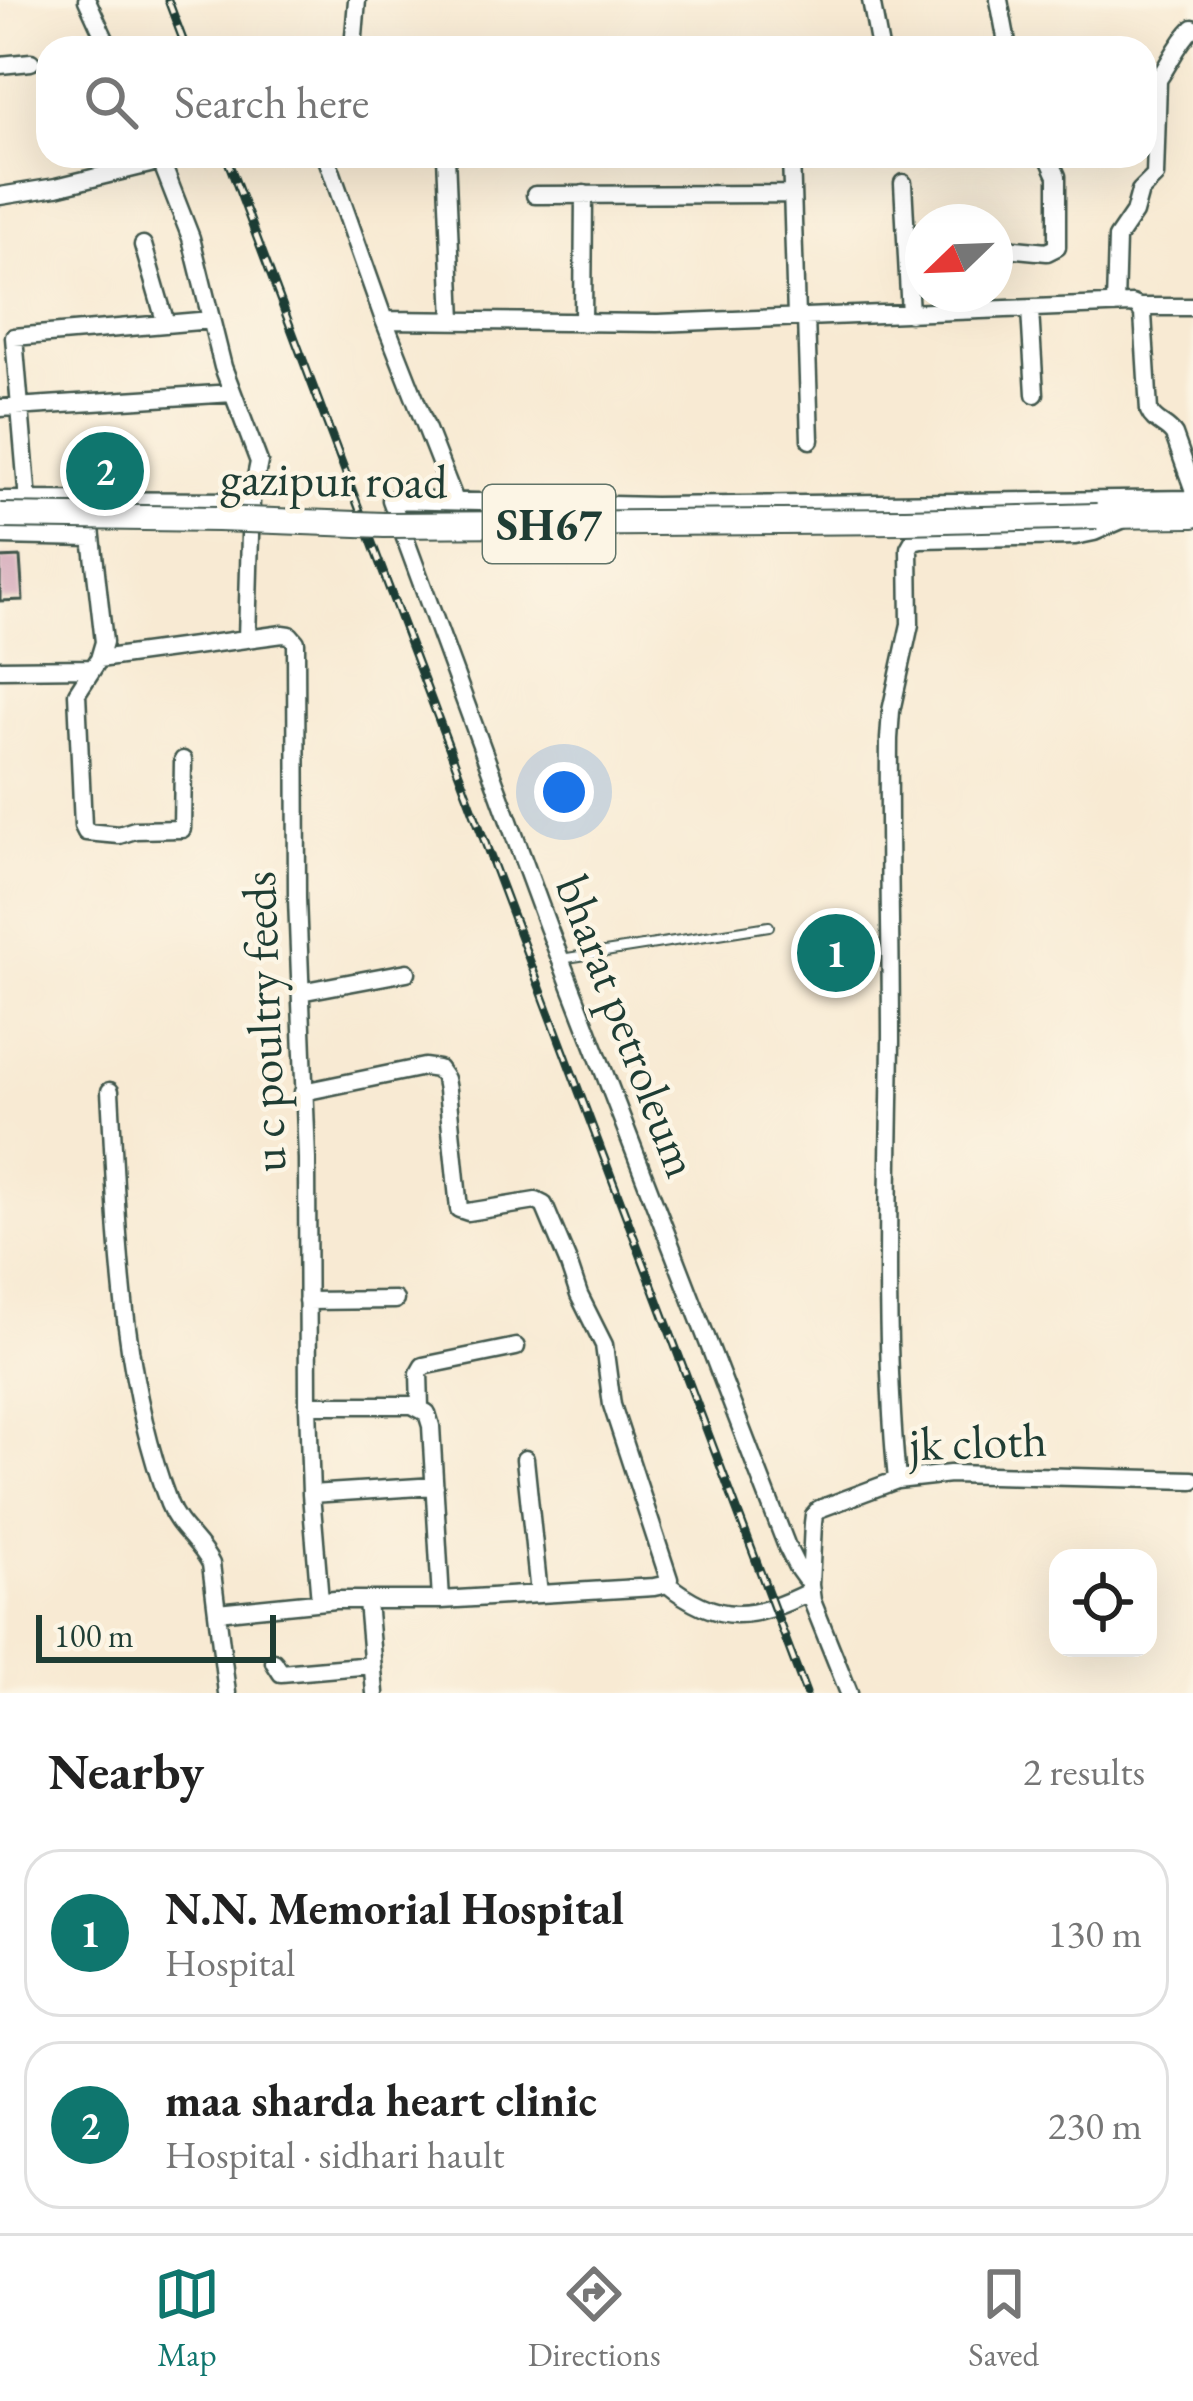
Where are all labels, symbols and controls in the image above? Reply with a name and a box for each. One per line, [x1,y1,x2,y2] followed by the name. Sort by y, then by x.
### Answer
[36,36,1157,168] search box
[78,69,144,135] icon: search
[174,73,369,131] text: Search here
[905,204,1013,312] north arrow
[66,426,144,516] pin: 2
[220,446,449,512] street label: gazipur road
[483,485,615,563] road number: SH67
[534,762,594,822] your location
[542,866,714,1186] street label: bharat petroleum
[227,870,299,1174] street label: u c poultry feeds
[797,908,875,998] pin: 1
[907,1408,1048,1474] street label: jk cloth
[1049,1549,1157,1657] map controls
[1049,1549,1157,1657] button: locate
[36,1609,276,1662] scale bar
[54,1614,134,1657] text: 100 m
[48,1738,204,1804] text: Nearby
[1023,1746,1145,1797] text: 2 results
[165,1879,624,1937] text: N.N. Memorial Hospital
[80,1908,100,1959] text: 1
[1048,1908,1142,1959] text: 130 m
[165,1937,295,1988] text: Hospital
[165,2071,597,2129] text: maa sharda heart clinic
[80,2100,100,2151] text: 2
[1048,2100,1142,2151] text: 230 m
[165,2129,505,2180] text: Hospital · sidhari hault
[154,2261,220,2376] tab: Map
[528,2261,661,2376] tab: Directions
[968,2261,1039,2376] tab: Saved

